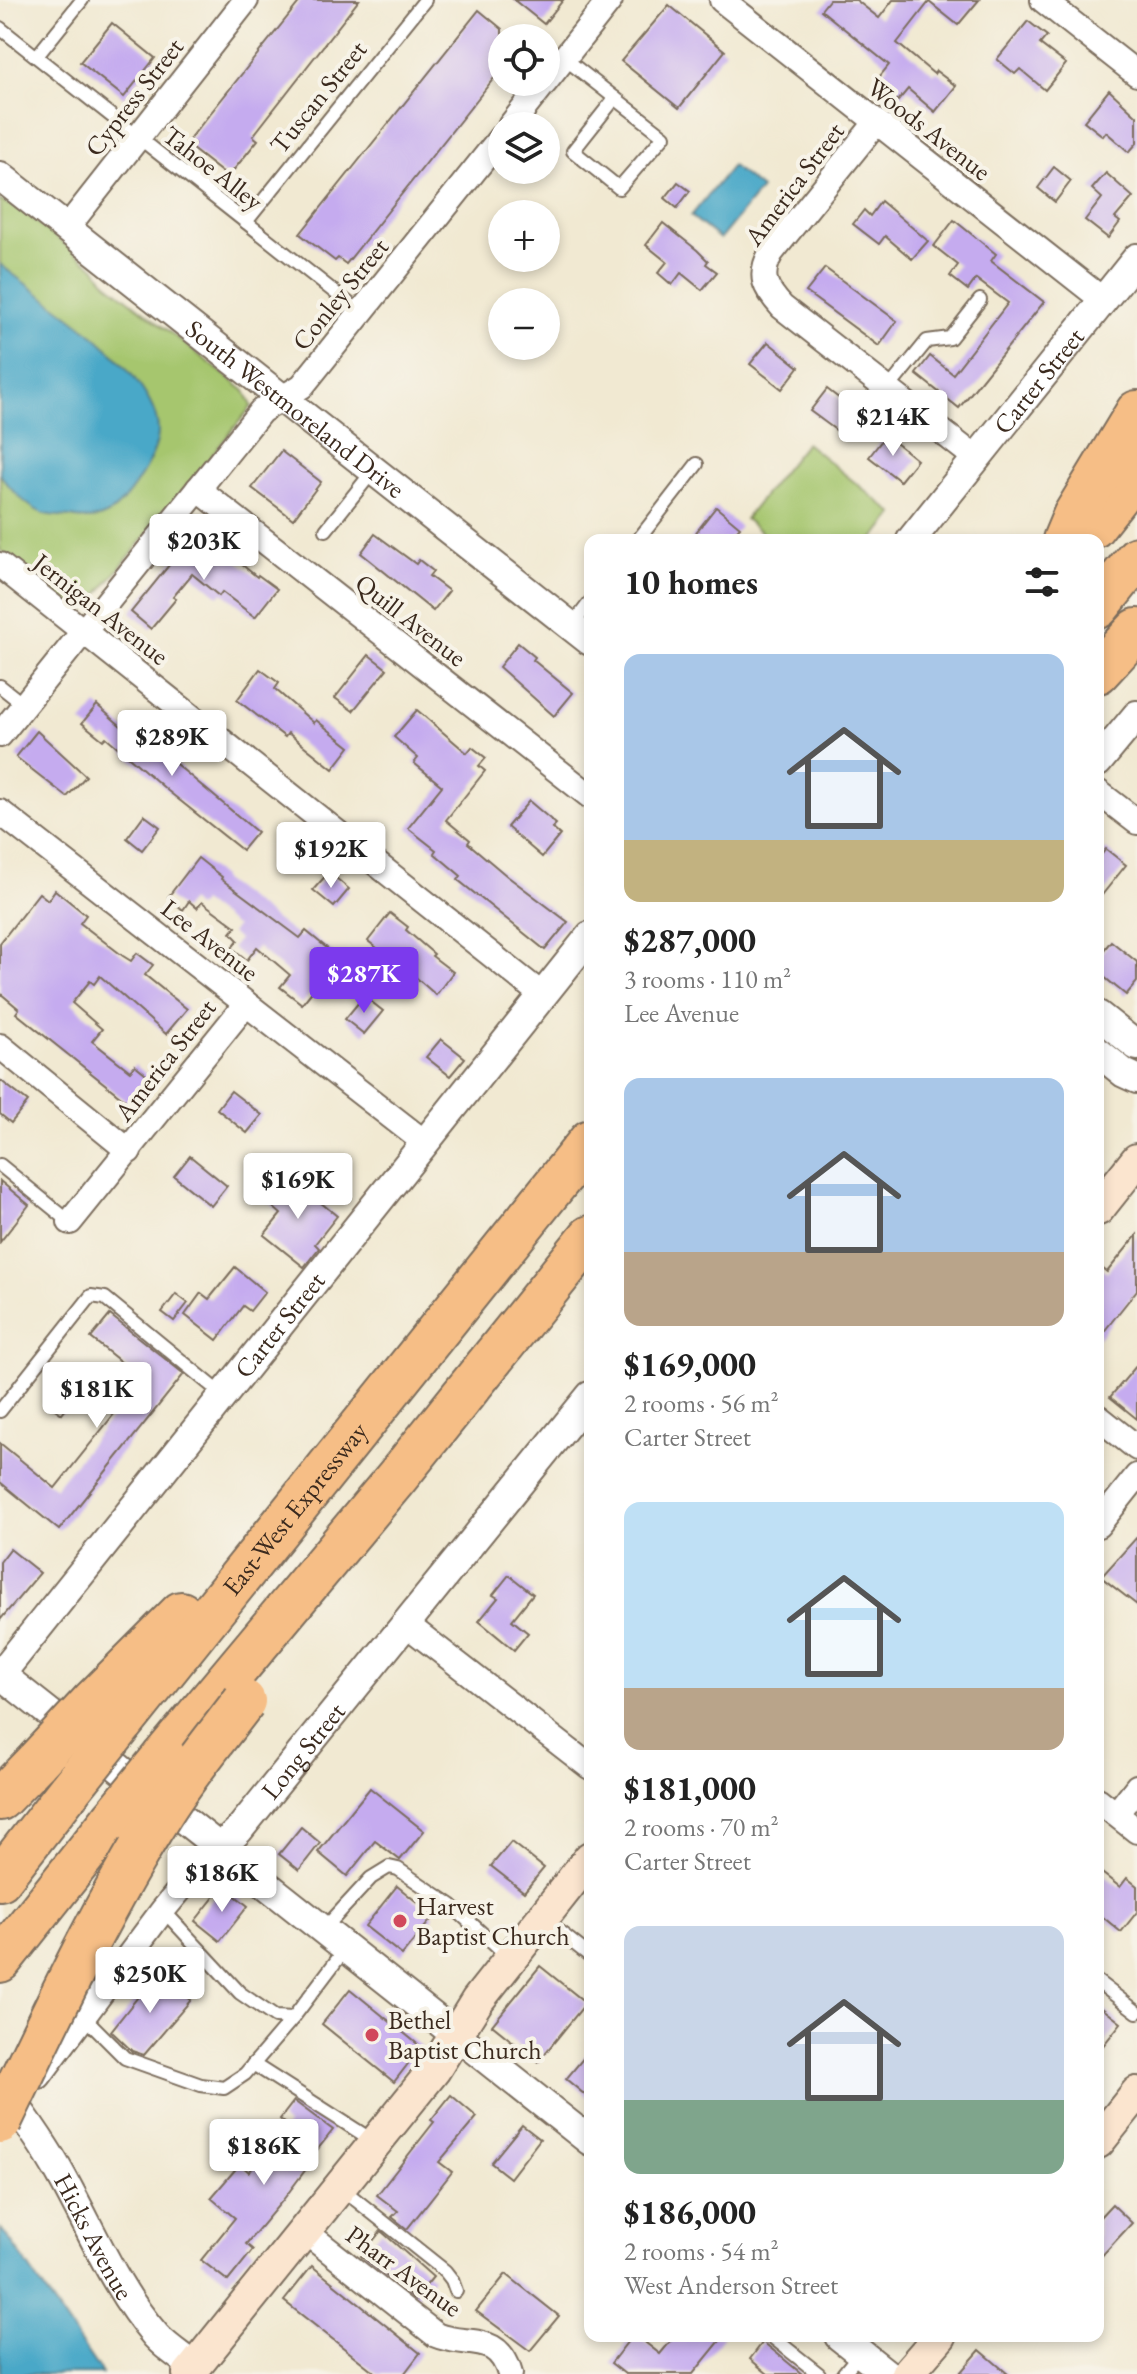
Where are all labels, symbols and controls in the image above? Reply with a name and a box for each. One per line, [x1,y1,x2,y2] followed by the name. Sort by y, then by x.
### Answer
[488,24,560,360] map controls
[488,24,560,96] button: locate
[77,31,191,163] street label: Cypress Street
[262,33,374,161] street label: Tuscan Street
[860,70,998,188] street label: Woods Avenue
[488,112,560,184] button: layers
[736,115,852,253] street label: America Street
[156,118,271,218] street label: Tahoe Alley
[488,200,560,272] button: +
[284,231,396,357] street label: Conley Street
[488,288,560,360] button: −
[179,312,412,506] street label: South Westmoreland Drive
[986,321,1092,441] street label: Carter Street
[837,390,949,458] pin: $214K
[856,399,930,433] text: $214K
[148,514,260,582] pin: $203K
[167,523,241,557] text: $203K
[25,544,176,673] street label: Jernigan Avenue
[624,560,758,604] text: 10 homes
[1020,560,1064,604] icon: filters
[348,566,474,674] street label: Quill Avenue
[772,706,916,850] icon: home
[116,710,228,778] pin: $289K
[135,719,209,753] text: $289K
[275,822,387,890] pin: $192K
[294,831,368,865] text: $192K
[154,891,266,989] street label: Lee Avenue
[624,918,756,962] text: $287,000
[308,947,420,1015] pin: $287K
[327,956,401,990] text: $287K
[624,962,791,996] text: 3 rooms · 110 m²
[106,992,223,1129] street label: America Street
[624,996,739,1030] text: Lee Avenue
[772,1130,916,1274] icon: home
[242,1153,354,1221] pin: $169K
[261,1162,335,1196] text: $169K
[227,1265,332,1385] street label: Carter Street
[624,1342,756,1386] text: $169,000
[41,1362,153,1430] pin: $181K
[60,1371,134,1405] text: $181K
[624,1386,779,1420] text: 2 rooms · 56 m²
[215,1414,375,1603] street label: East-West Expressway
[624,1420,751,1454] text: Carter Street
[772,1554,916,1698] icon: home
[254,1695,353,1806] street label: Long Street
[624,1766,756,1810] text: $181,000
[624,1810,779,1844] text: 2 rooms · 70 m²
[624,1844,751,1878] text: Carter Street
[166,1846,278,1914] pin: $186K
[185,1855,259,1889] text: $186K
[416,1889,570,1953] place label: Harvest Baptist Church
[391,1912,409,1930] marker: Harvest Baptist Church
[94,1947,206,2015] pin: $250K
[113,1956,187,1990] text: $250K
[772,1978,916,2122] icon: home
[388,2003,542,2067] place label: Bethel Baptist Church
[363,2026,381,2044] marker: Bethel Baptist Church
[208,2119,320,2187] pin: $186K
[227,2128,301,2162] text: $186K
[46,2167,141,2306] street label: Hicks Avenue
[624,2190,756,2234] text: $186,000
[339,2217,469,2325] street label: Pharr Avenue
[624,2234,779,2268] text: 2 rooms · 54 m²
[624,2268,838,2302] text: West Anderson Street

